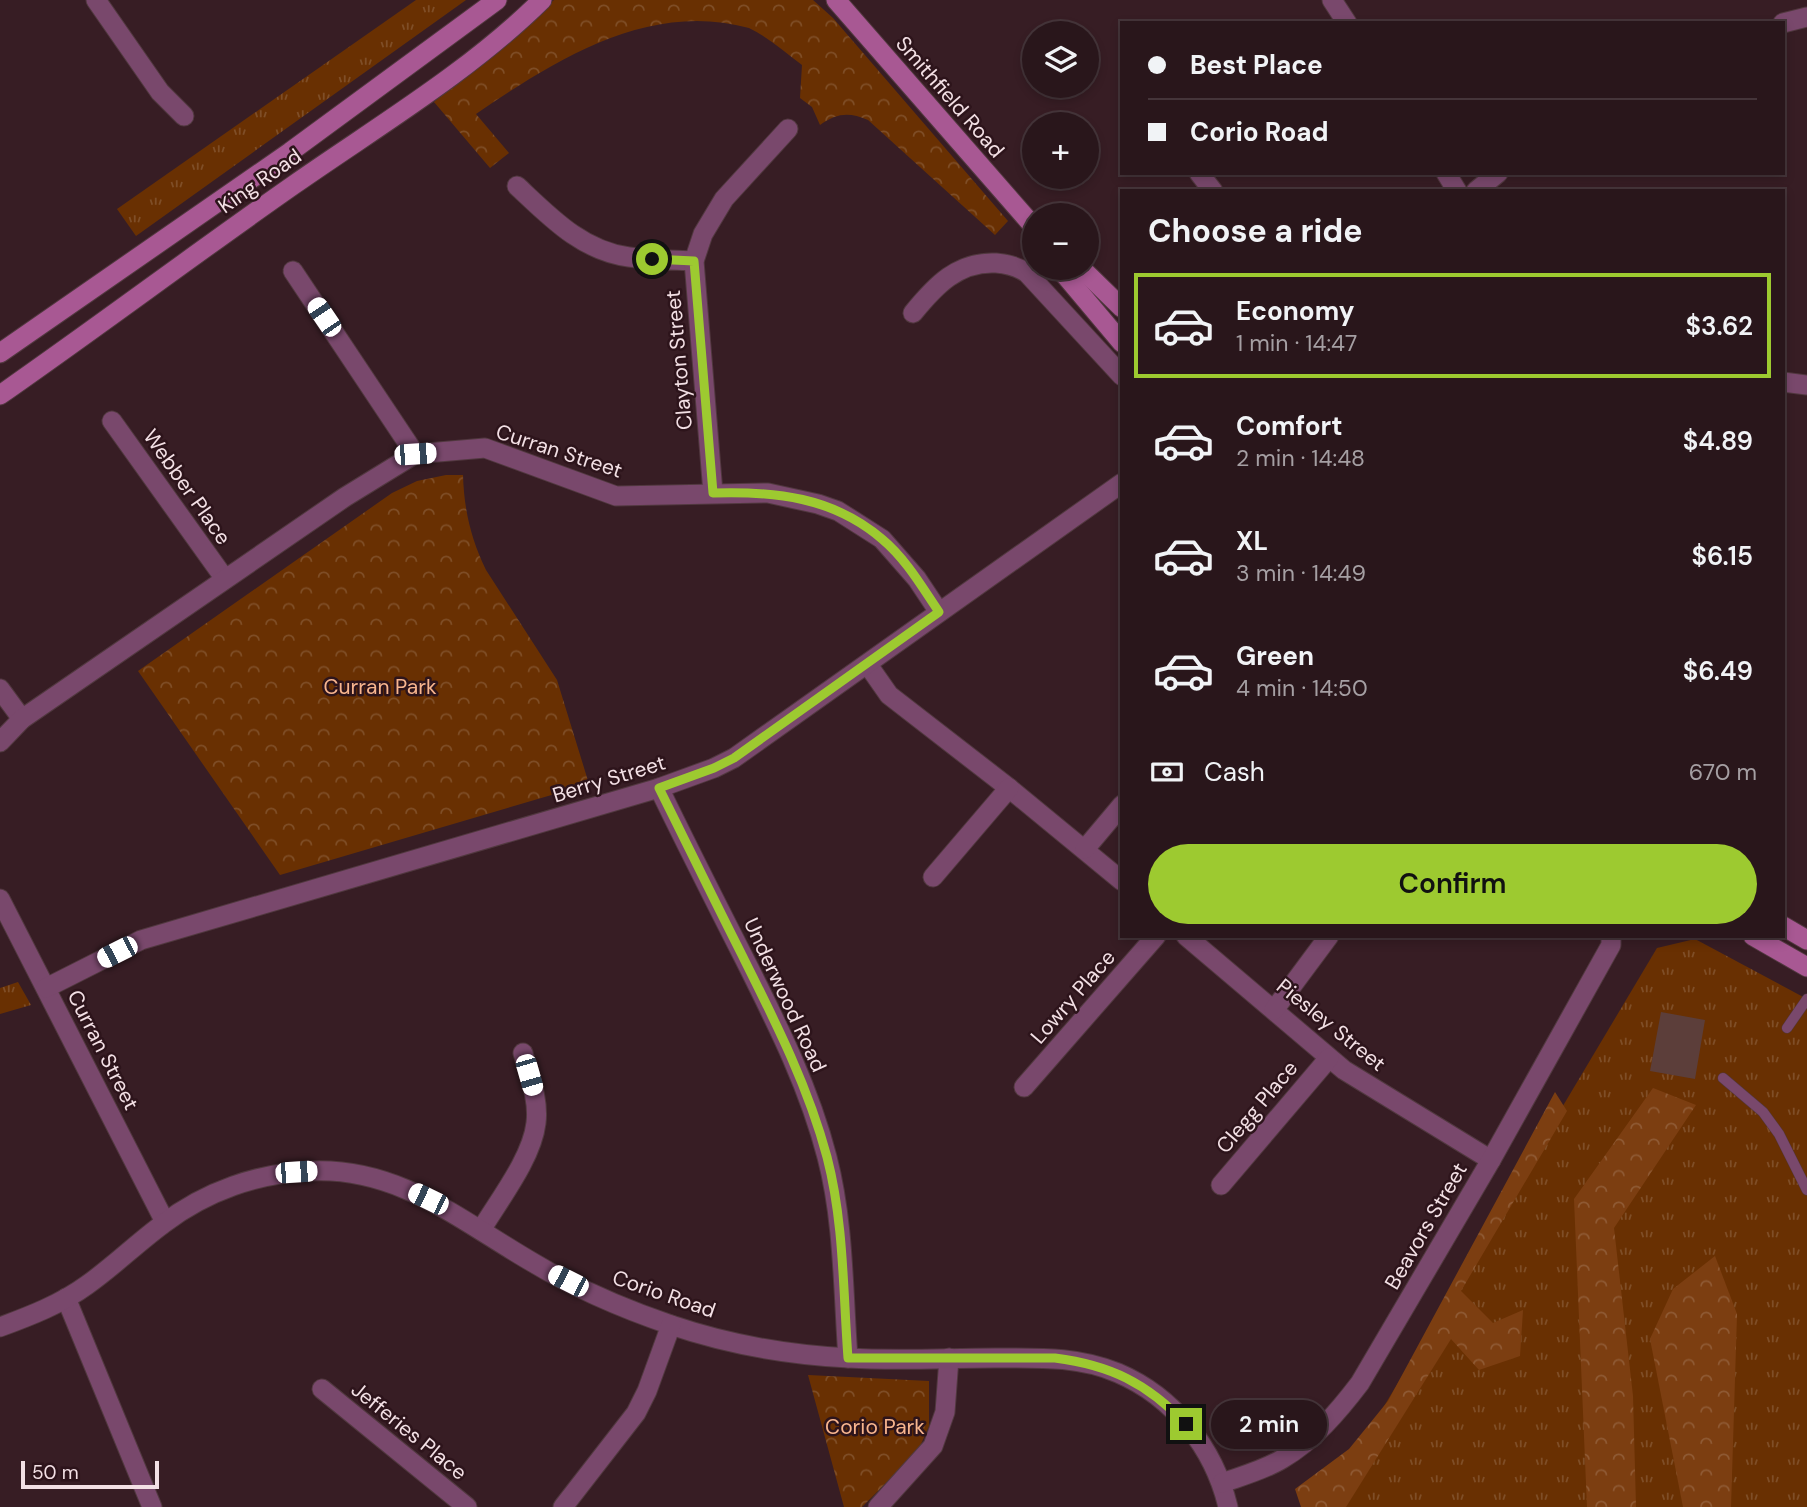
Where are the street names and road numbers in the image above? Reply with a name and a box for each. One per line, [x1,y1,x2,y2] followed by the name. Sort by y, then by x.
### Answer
[889,30,1011,164] street label: Smithfield Road
[213,142,307,220] street label: King Road
[659,289,699,431] street label: Clayton Street
[492,417,626,485] street label: Curran Street
[137,424,237,550] street label: Webber Place
[549,749,669,809] street label: Berry Street
[737,913,833,1077] street label: Underwood Road
[1024,944,1122,1050] street label: Lowry Place
[1271,972,1391,1078] street label: Piesley Street
[61,985,145,1115] street label: Curran Street
[1210,1055,1304,1159] street label: Clegg Place
[1378,1157,1474,1295] street label: Beavors Street
[609,1263,719,1325] street label: Corio Road
[345,1376,473,1486] street label: Jefferies Place

